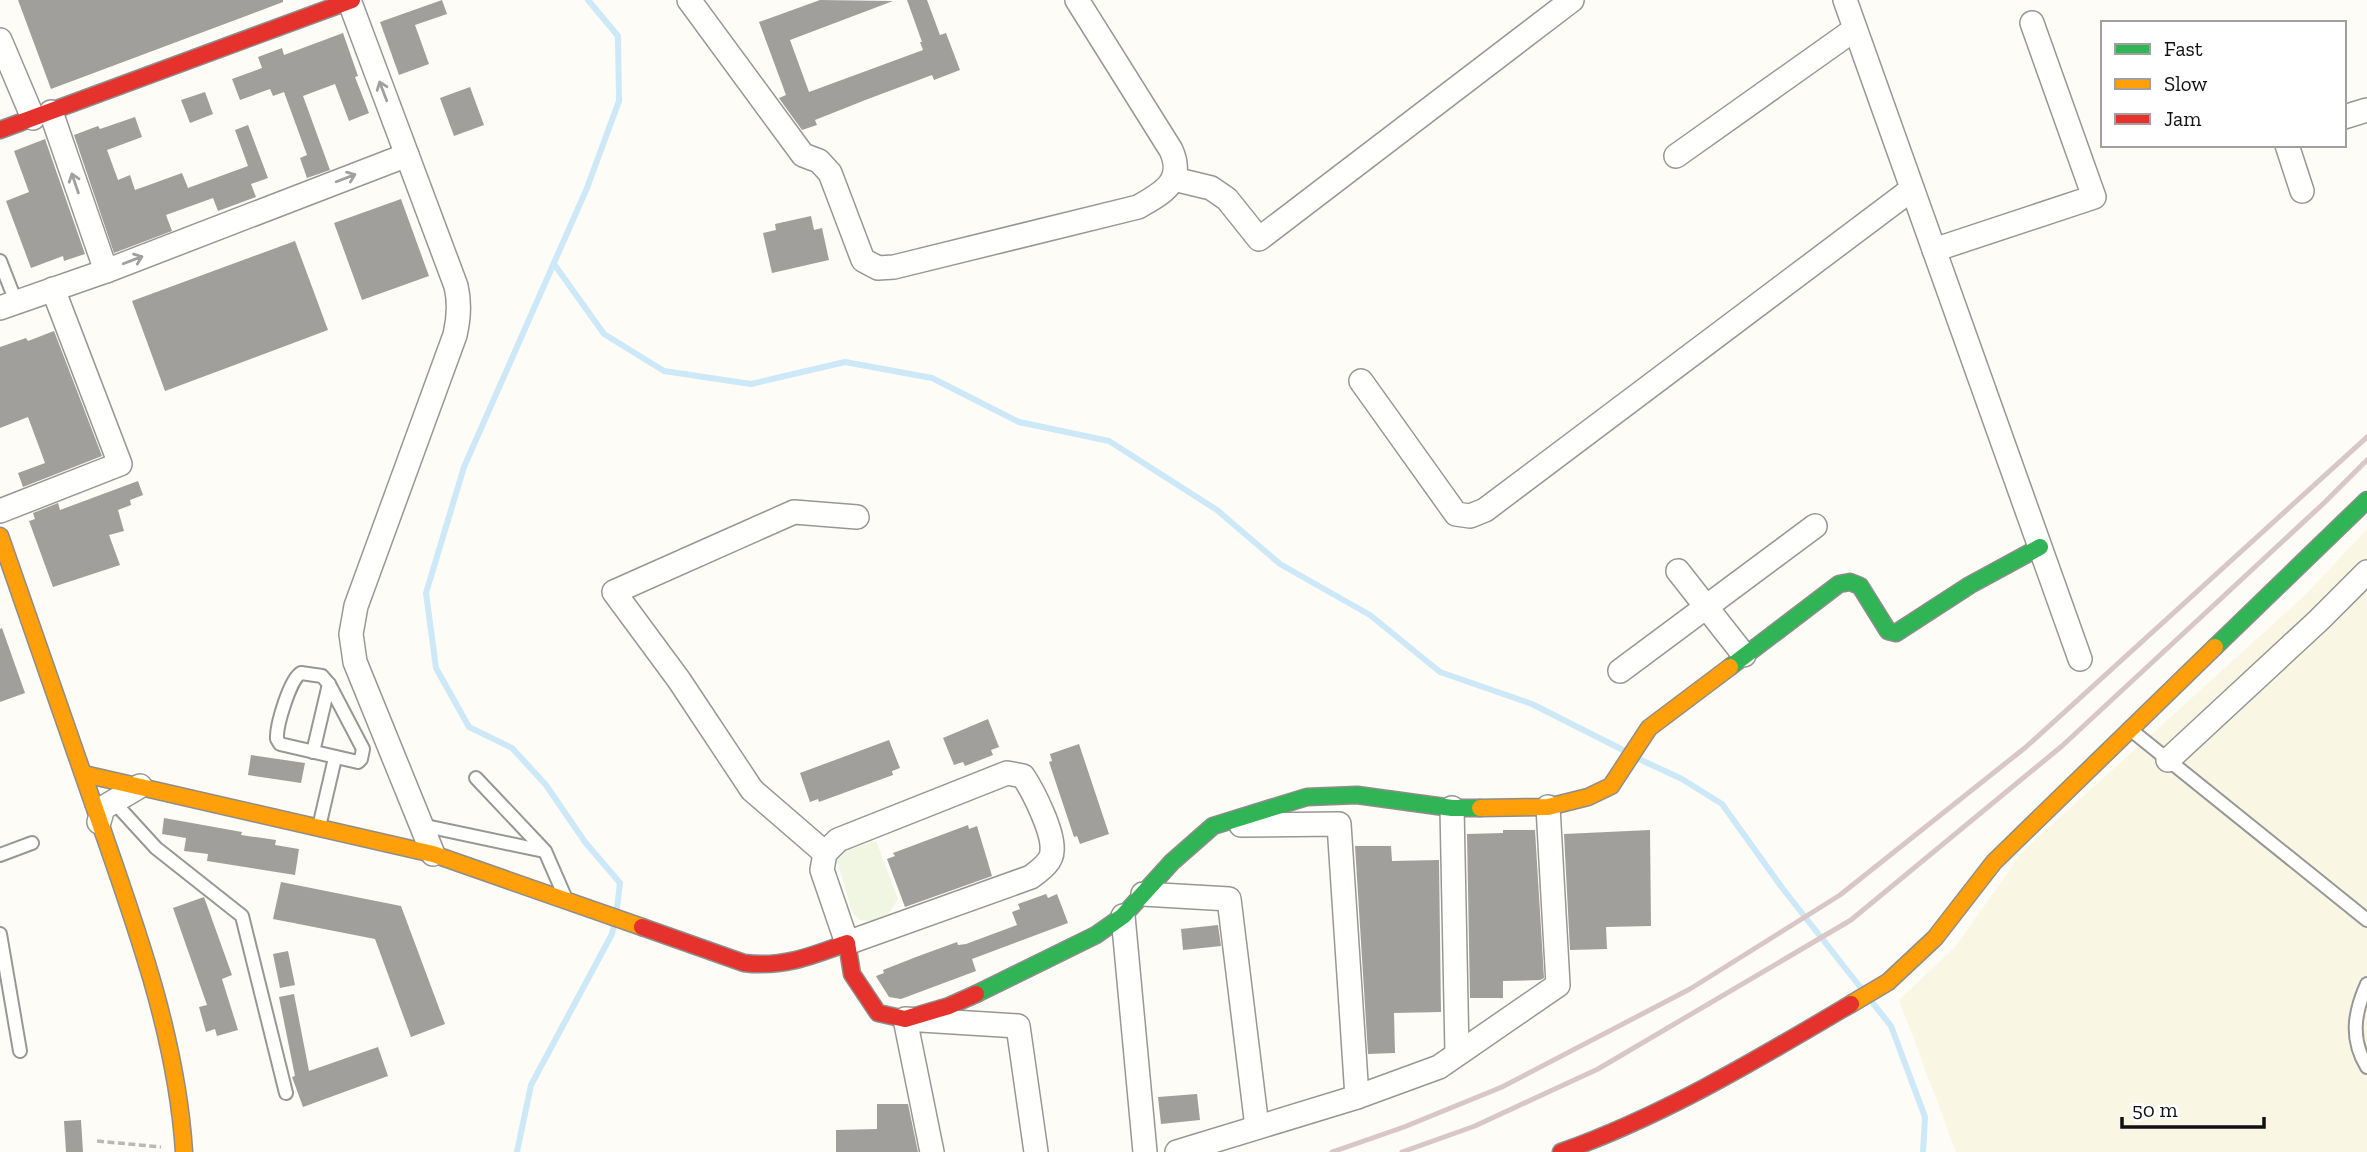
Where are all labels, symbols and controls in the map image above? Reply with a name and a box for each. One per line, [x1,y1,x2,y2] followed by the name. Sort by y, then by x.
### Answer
[2101,21,2346,147] legend
[2164,36,2203,61] text: Fast
[2164,71,2207,96] text: Slow
[376,80,388,102] one-way arrow
[2164,106,2201,131] text: Jam
[334,171,356,184] one-way arrow
[68,173,80,195] one-way arrow
[122,253,144,266] one-way arrow
[2122,1086,2264,1130] scale bar
[2132,1097,2178,1122] text: 50 m

